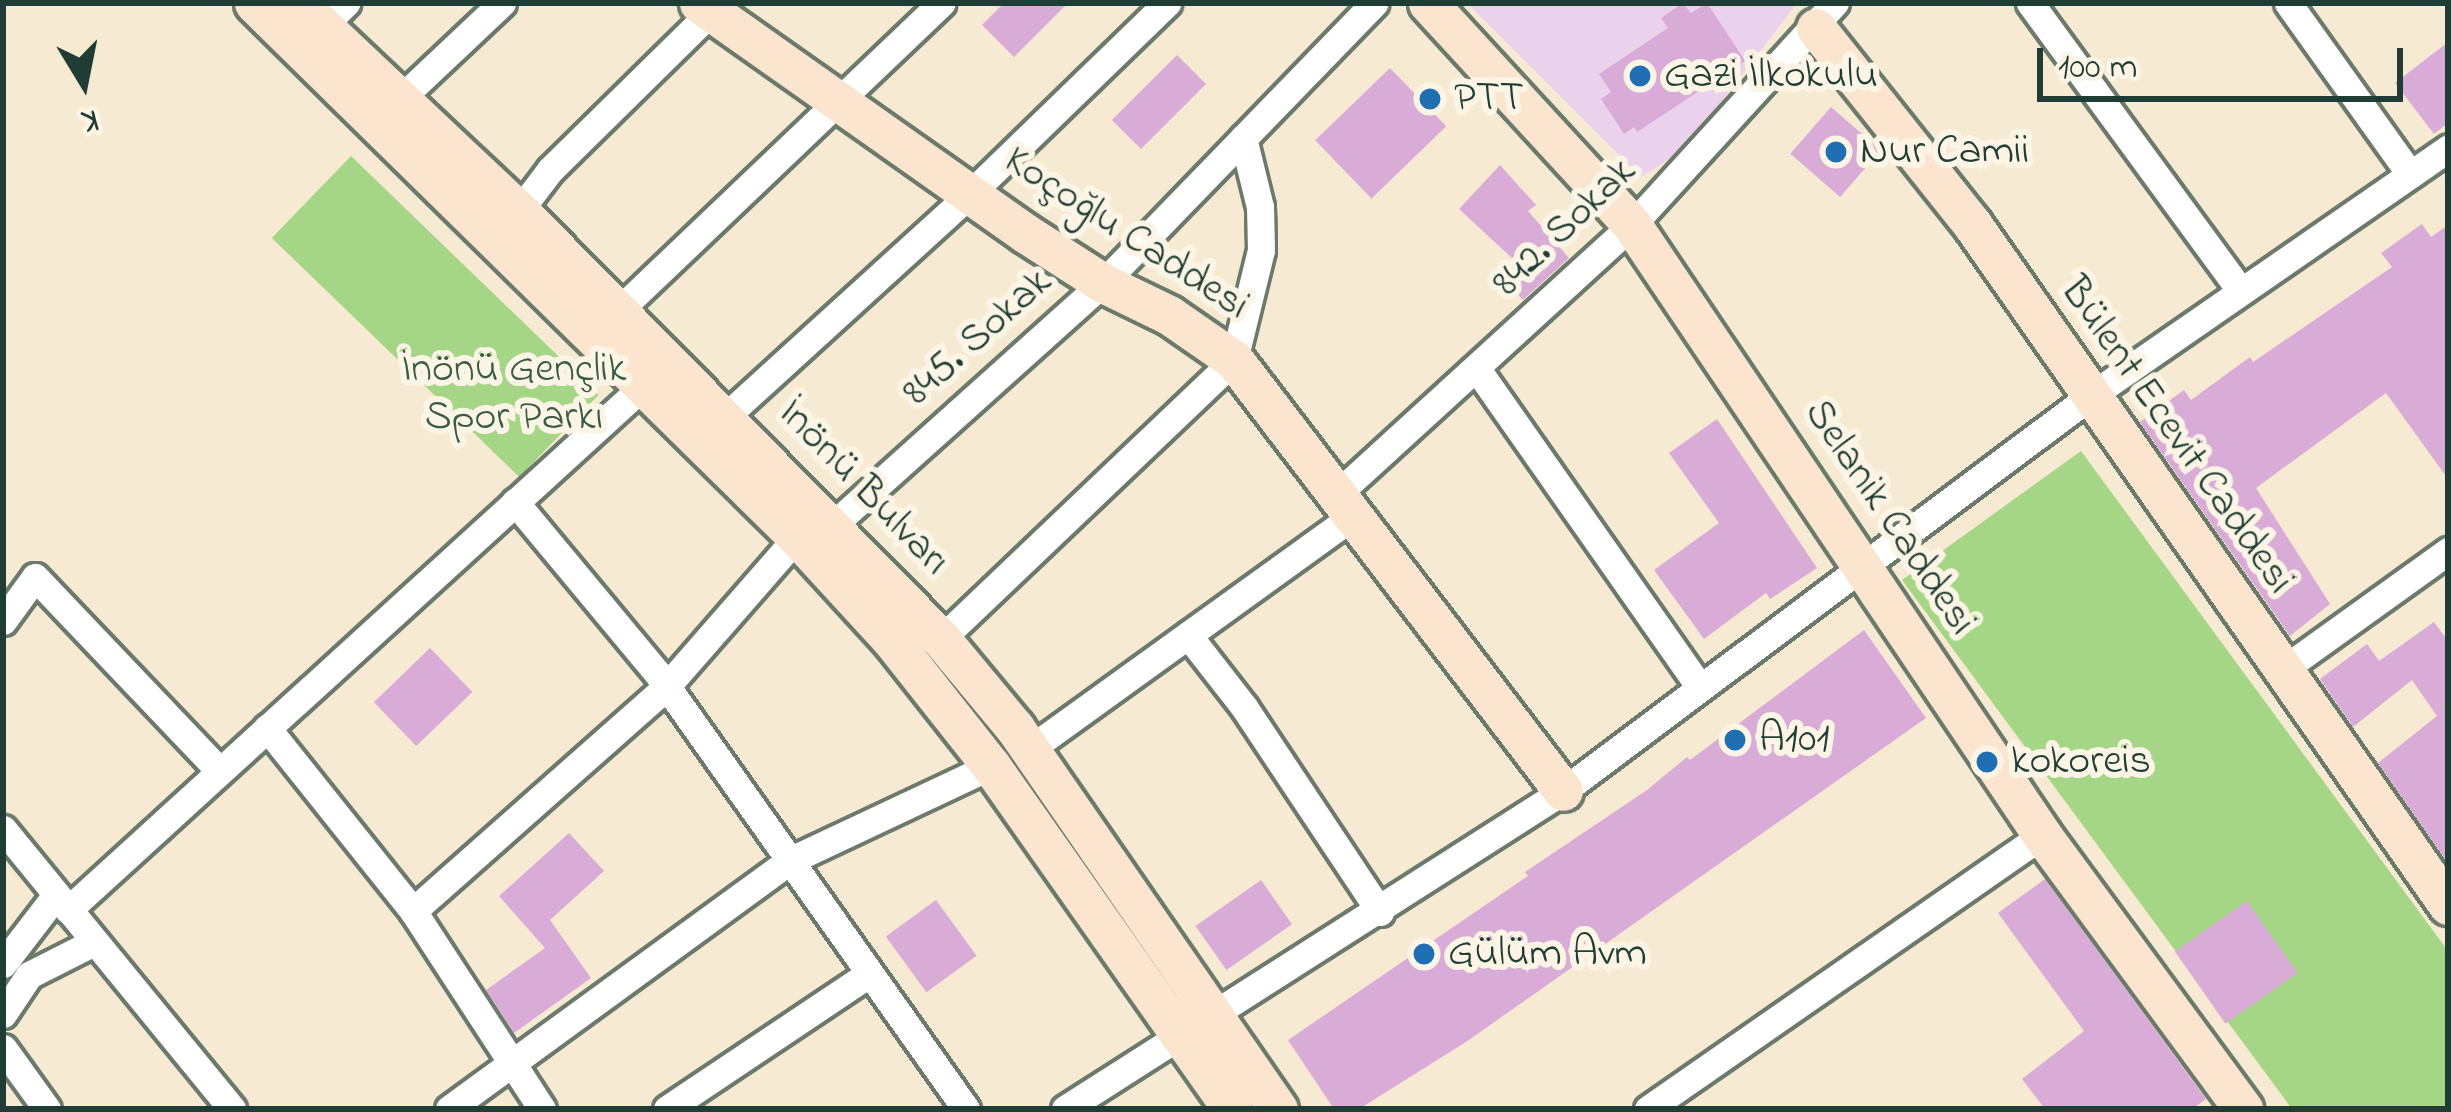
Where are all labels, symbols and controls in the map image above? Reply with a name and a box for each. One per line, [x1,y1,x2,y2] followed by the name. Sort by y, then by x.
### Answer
[24,24,144,144] north arrow
[2043,24,2409,98] scale bar
[2058,42,2138,95] text: 100 m
[1664,51,1878,101] place label: Gazi İlkokulu
[1627,63,1653,89] marker: Gazi İlkokulu
[1454,74,1524,124] place label: PTT
[1417,86,1443,112] marker: PTT
[78,94,102,144] text: K
[1860,127,2029,177] place label: Nur Camii
[994,136,1258,332] street label: Koçoğlu Caddesi
[1823,139,1849,165] marker: Nur Camii
[1483,147,1647,309] street label: 842. Sokak
[893,258,1063,418] street label: 845. Sokak
[2048,268,2304,604] street label: Bülent Ecevit Caddesi
[401,345,627,443] park label: İnönü Gençlik Spor Parkı
[766,389,960,587] street label: İnönü Bulvarı
[1792,391,1986,645] street label: Selanik Caddesi
[1759,715,1830,765] place label: A101
[1722,727,1748,753] marker: A101
[2011,737,2151,787] place label: kokoreis
[1974,749,2000,775] marker: kokoreis
[1448,929,1647,979] place label: Gülüm Avm
[1411,941,1437,967] marker: Gülüm Avm

